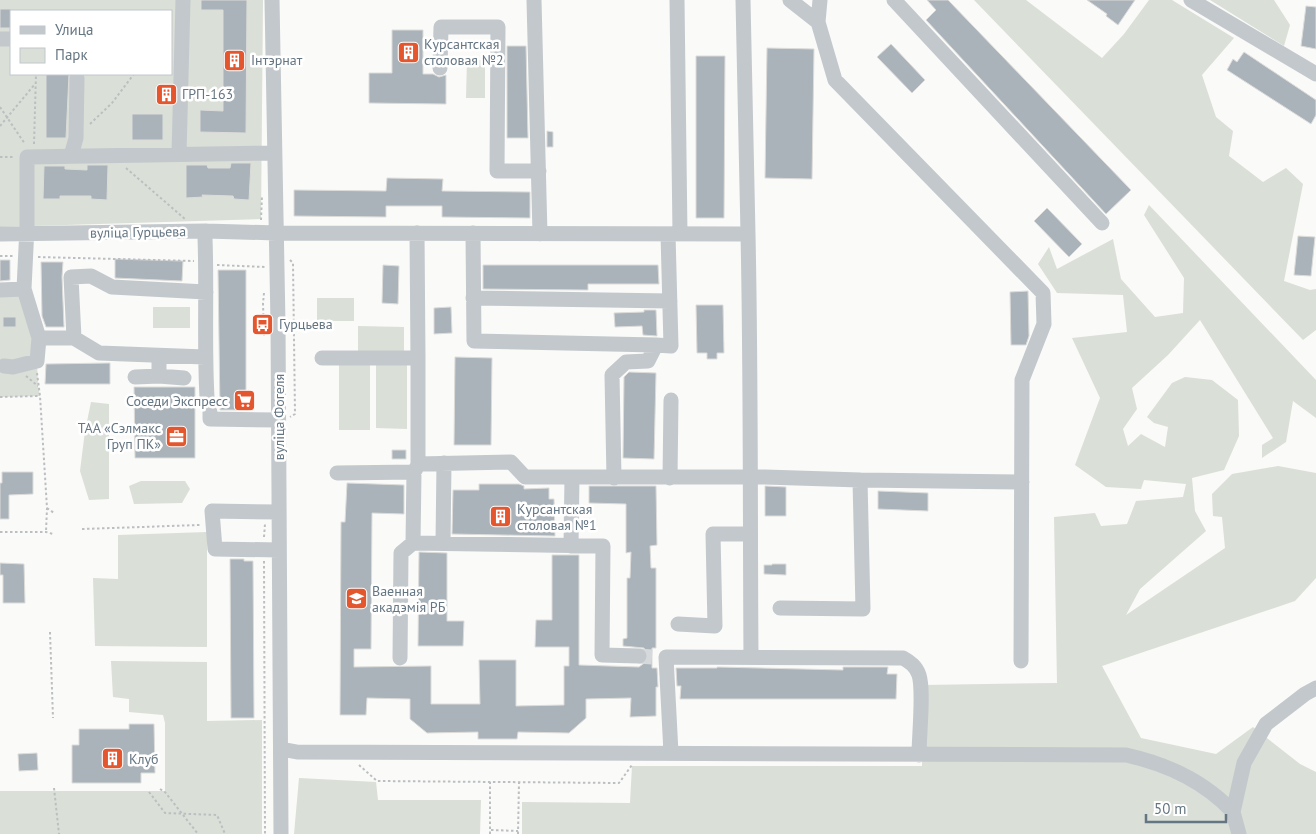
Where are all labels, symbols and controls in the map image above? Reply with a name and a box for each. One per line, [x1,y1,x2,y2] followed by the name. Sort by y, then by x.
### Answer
[10,10,172,75] legend
[55,20,93,39] text: Улица
[424,35,504,69] place label: Курсантская столовая №2
[396,40,420,64] building icon: Курсантская столовая №2
[55,45,88,64] text: Парк
[223,48,247,72] building icon: Інтэрнат
[251,51,303,69] place label: Інтэрнат
[154,82,178,106] building icon: ГРП-163
[182,85,233,103] place label: ГРП-163
[90,222,186,242] street label: вуліца Гурцьева
[251,312,275,336] bus stop icon: Гурцьева
[279,315,333,333] place label: Гурцьева
[270,374,288,460] street label: вуліца Фогеля
[232,389,256,413] supermarket icon: Соседи Экспресс
[126,392,228,410] place label: Соседи Экспресс
[78,419,161,453] place label: ТАА «Сэлмакс Груп ПК»
[165,424,189,448] office icon: ТАА «Сэлмакс Груп ПК»
[517,500,597,534] place label: Курсантская столовая №1
[489,505,513,529] building icon: Курсантская столовая №1
[372,582,446,616] place label: Ваенная акадэмія РБ
[344,587,368,611] school or university icon: Ваенная акадэмія РБ
[101,747,125,771] building icon: Клуб
[129,750,159,768] place label: Клуб
[1146,792,1226,824] scale bar
[1154,799,1187,818] text: 50 m

